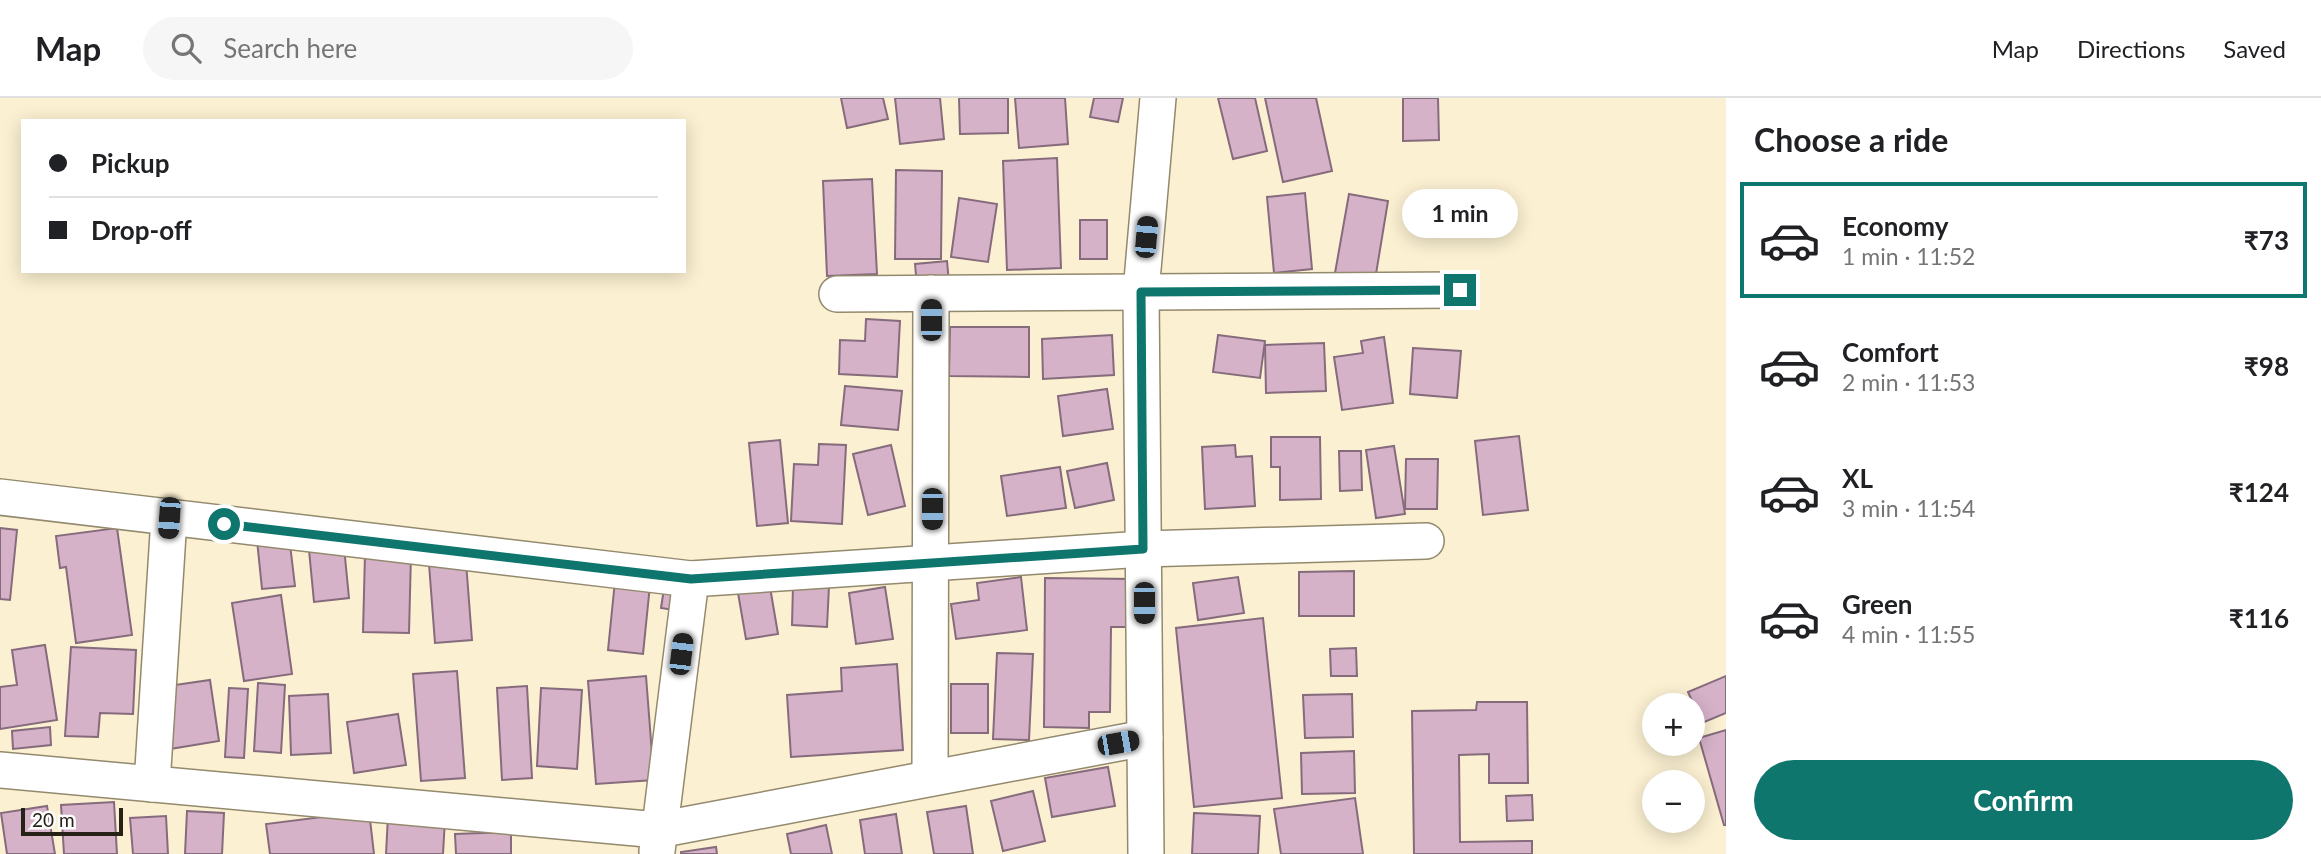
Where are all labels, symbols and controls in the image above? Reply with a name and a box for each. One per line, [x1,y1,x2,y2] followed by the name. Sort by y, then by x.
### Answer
[143,17,633,80] search box
[35,28,101,68] text: Map
[167,29,205,67] icon: search
[223,32,357,64] text: Search here
[1992,34,2039,63] text: Map
[2077,34,2185,63] text: Directions
[2223,34,2286,63] text: Saved
[1754,120,1948,159] text: Choose a ride
[91,147,170,179] text: Pickup
[1402,188,1518,238] callout: 1 min
[1431,199,1489,227] text: 1 min
[1758,209,1821,272] icon: car
[1842,210,1948,242] text: Economy
[91,214,192,246] text: Drop-off
[1134,215,1159,259] car
[2244,224,2289,256] text: ₹73
[1842,242,1975,270] text: 1 min · 11:52
[1444,274,1476,306] route end
[921,299,942,341] car
[1758,335,1821,398] icon: car
[1842,336,1939,368] text: Comfort
[2244,350,2289,382] text: ₹98
[1842,368,1975,396] text: 2 min · 11:53
[1758,461,1821,524] icon: car
[1842,462,1873,494] text: XL
[2229,476,2289,508] text: ₹124
[922,488,943,530] car
[1842,494,1975,522] text: 3 min · 11:54
[158,496,181,540] car
[208,508,240,540] route start
[1134,582,1155,624] car
[1758,587,1821,650] icon: car
[1842,588,1912,620] text: Green
[2229,602,2289,634] text: ₹116
[1842,620,1975,648] text: 4 min · 11:55
[669,632,694,676] car
[1642,693,1705,833] map controls
[1642,693,1705,756] button: +
[1096,729,1141,757] car
[1754,760,2293,840] button: Confirm
[1642,770,1705,833] button: −
[21,805,122,837] scale bar
[32,808,75,831] text: 20 m

